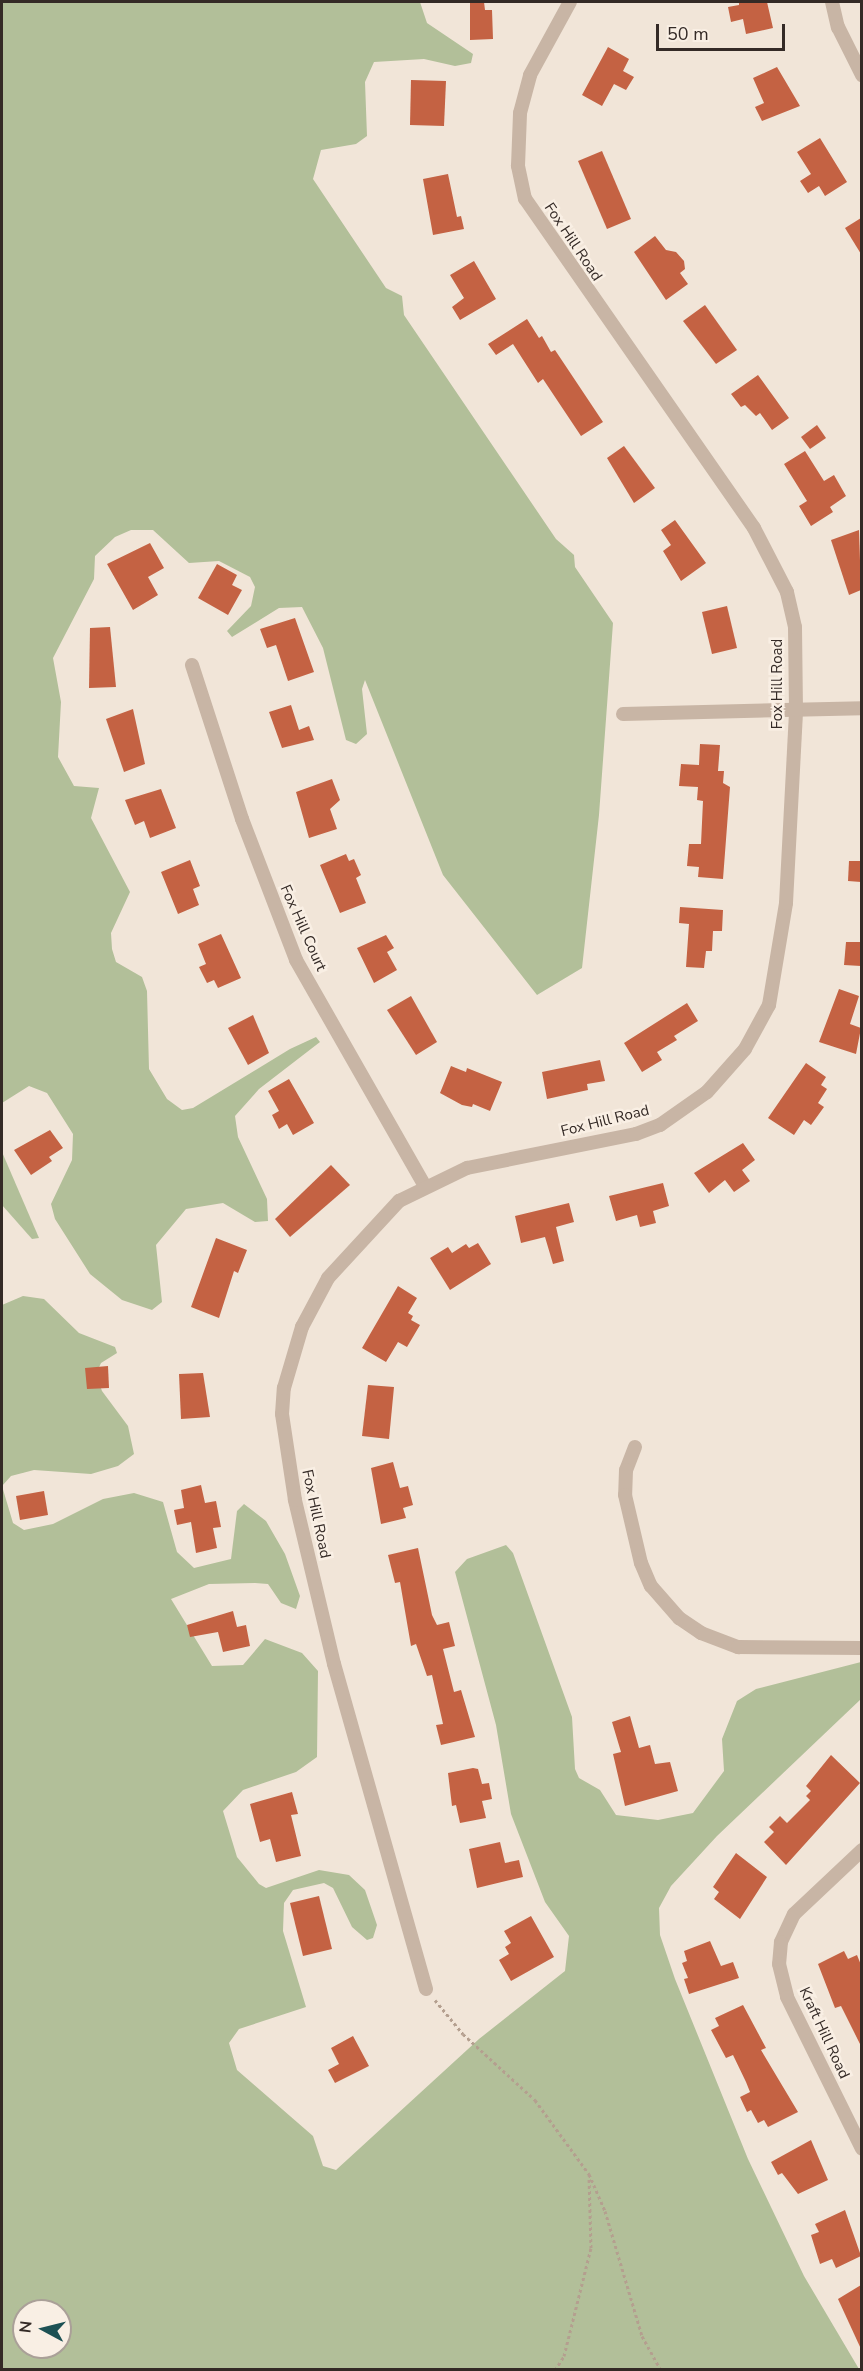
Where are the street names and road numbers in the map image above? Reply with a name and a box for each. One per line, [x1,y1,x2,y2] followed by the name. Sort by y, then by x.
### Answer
[540,200,606,284] street label: Fox Hill Road
[769,639,787,729] street label: Fox Hill Road
[276,882,330,974] street label: Fox Hill Court
[559,1101,651,1141] street label: Fox Hill Road
[298,1468,334,1560] street label: Fox Hill Road
[795,1984,853,2082] street label: Kraft Hill Road

